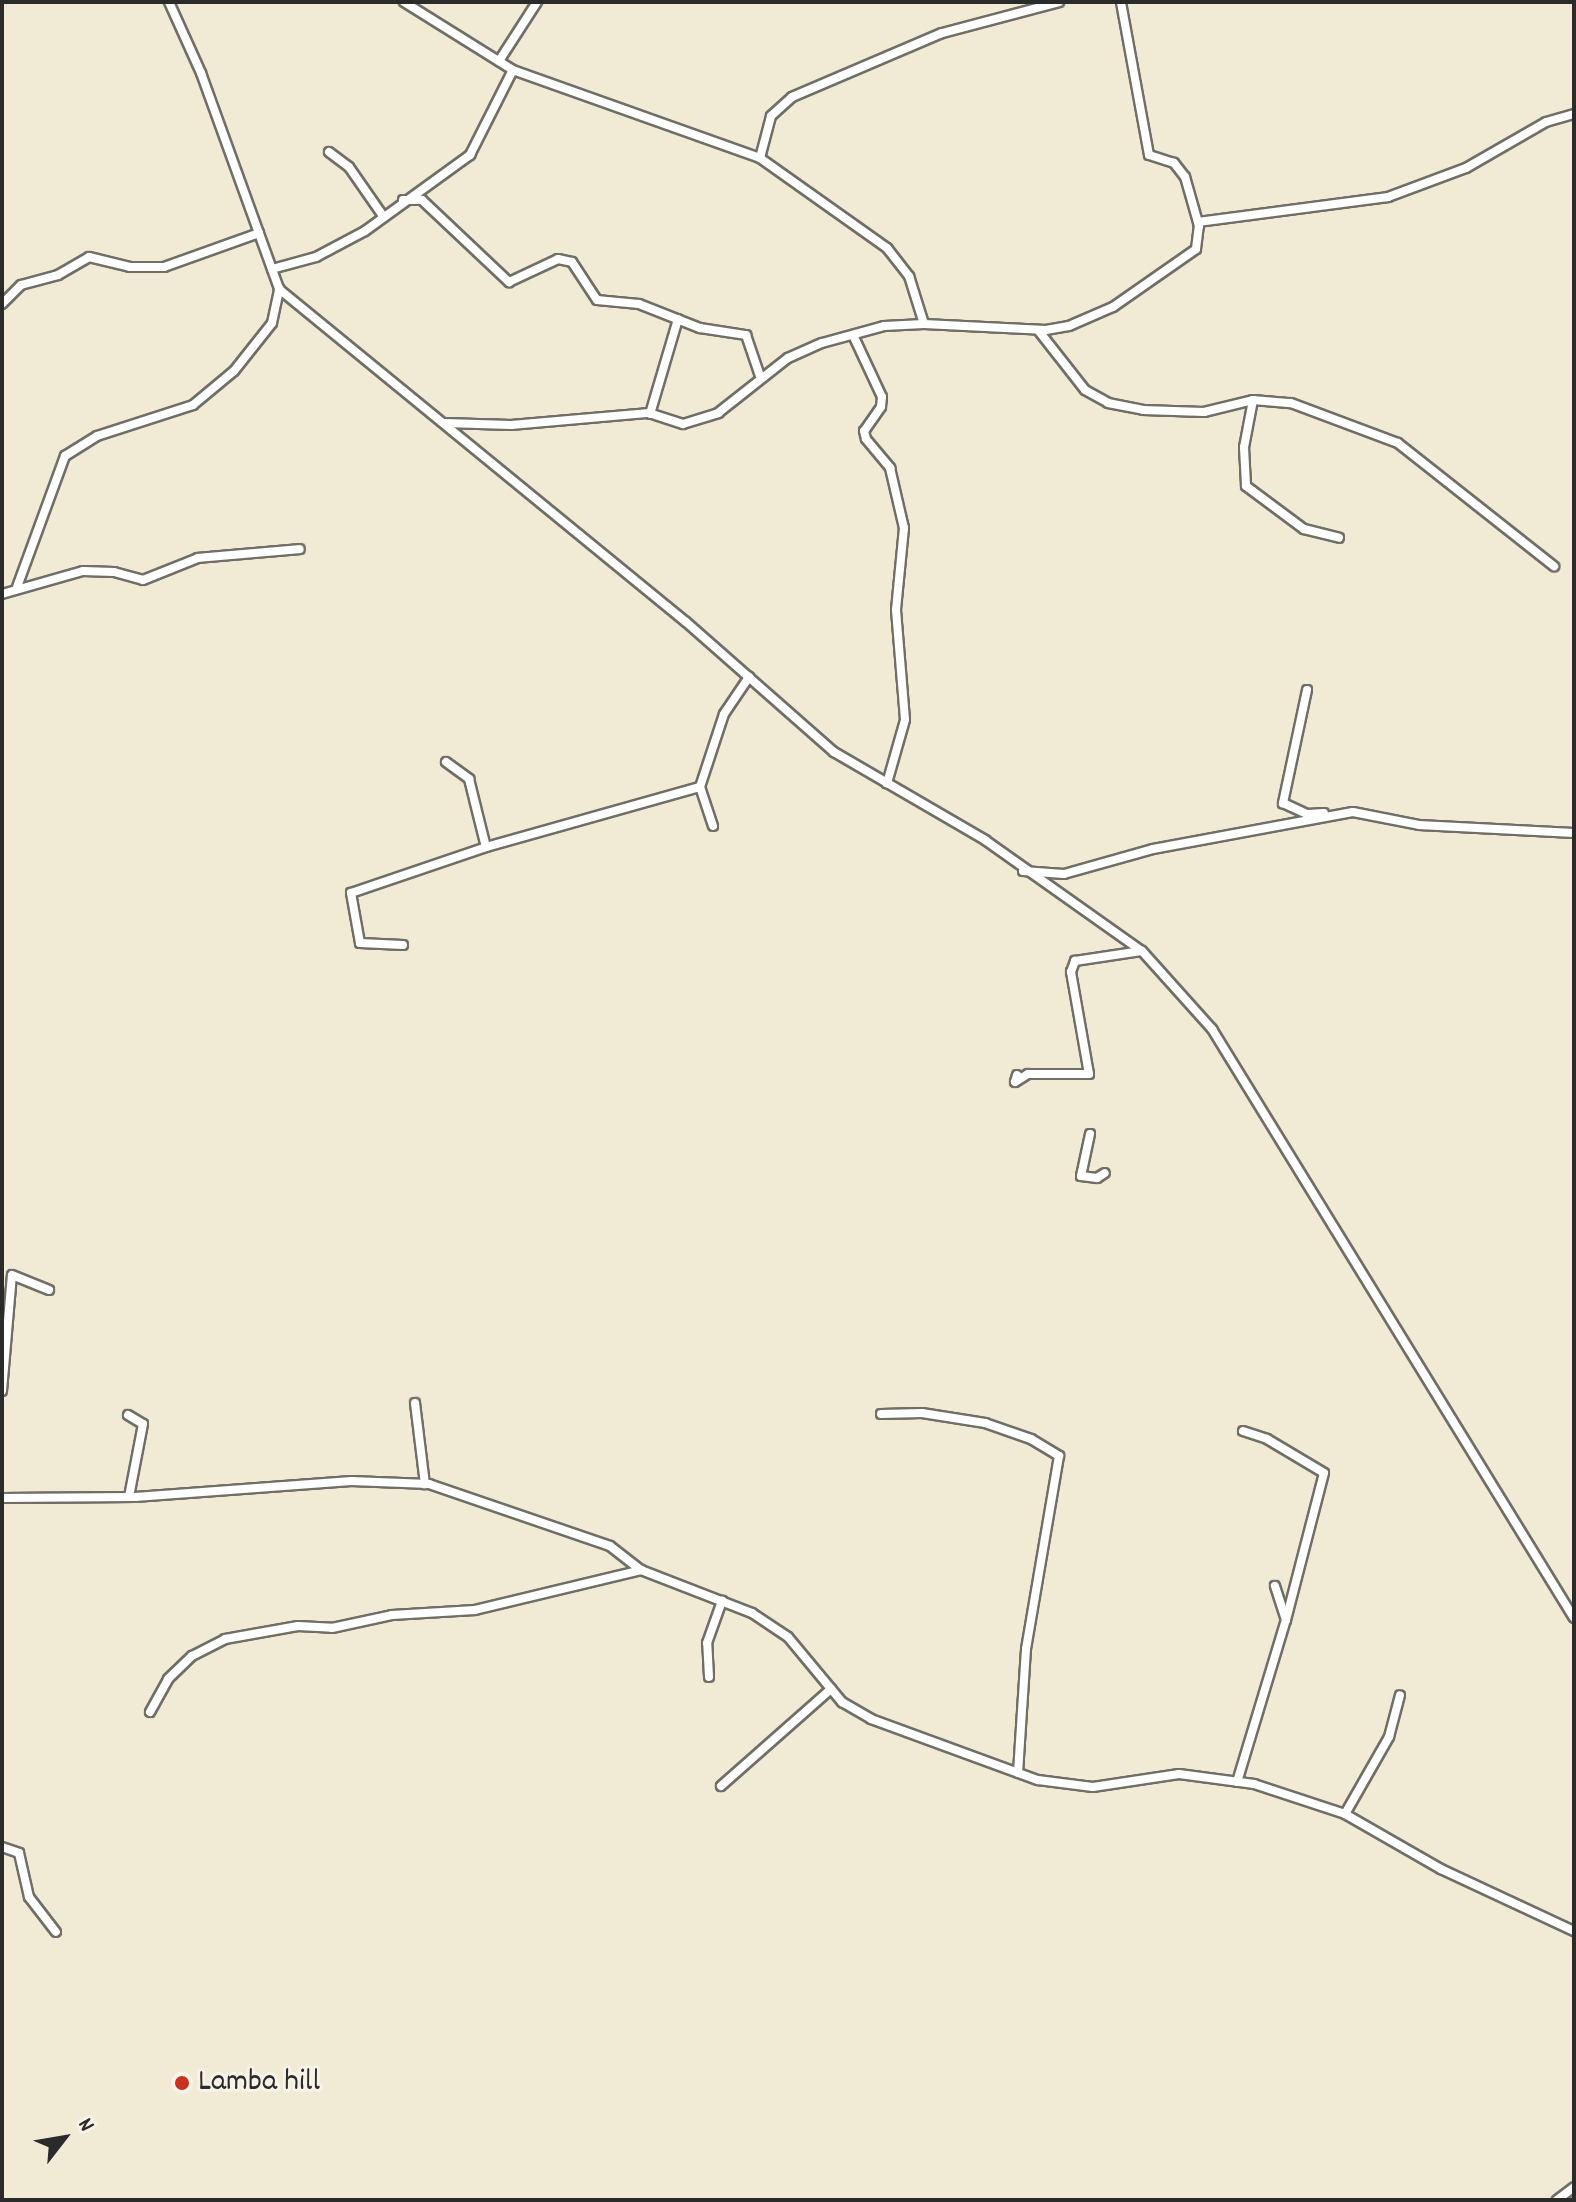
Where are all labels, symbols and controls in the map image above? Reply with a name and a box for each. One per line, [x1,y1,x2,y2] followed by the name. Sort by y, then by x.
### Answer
[198,2064,320,2102] place label: Lamba hill
[173,2074,191,2092] marker: Lamba hill
[24,2098,104,2178] north arrow
[69,2113,101,2138] text: N

